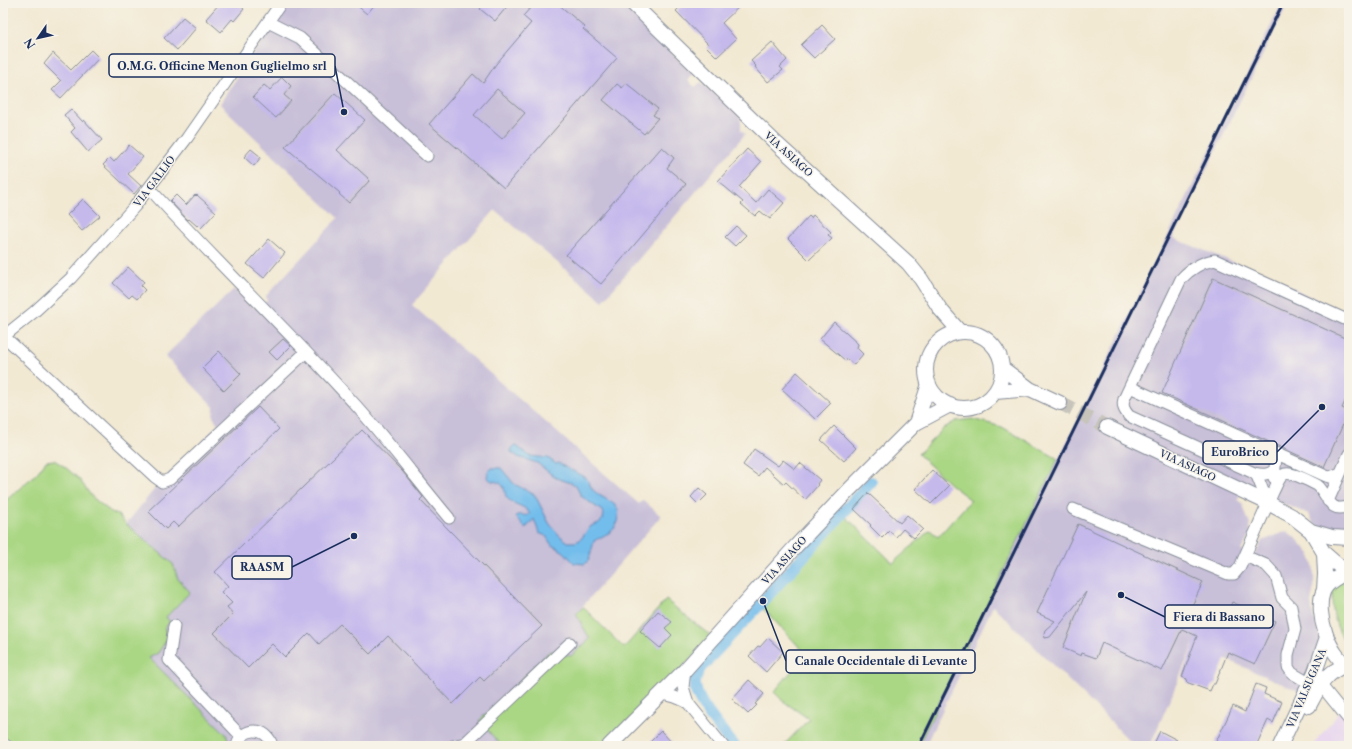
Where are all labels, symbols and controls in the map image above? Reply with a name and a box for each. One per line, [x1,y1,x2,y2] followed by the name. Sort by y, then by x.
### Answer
[18,18,58,58] north arrow
[21,35,38,51] text: N
[109,54,335,77] callout: O.M.G. Officine Menon Guglielmo srl
[117,59,327,73] text: O.M.G. Officine Menon Guglielmo srl
[761,128,816,180] street label: VIA ASIAGO
[130,153,178,210] street label: VIA GALLIO
[1203,441,1277,464] callout: EuroBrico
[1211,445,1269,459] text: EuroBrico
[1157,446,1218,484] street label: VIA ASIAGO
[758,533,810,588] street label: VIA ASIAGO
[232,556,292,579] callout: RAASM
[240,560,284,574] text: RAASM
[1165,605,1273,628] callout: Fiera di Bassano
[1173,610,1265,624] text: Fiera di Bassano
[1283,646,1329,731] street label: VIA VALSUGANA
[786,650,975,673] callout: Canale Occidentale di Levante
[795,654,968,668] text: Canale Occidentale di Levante

